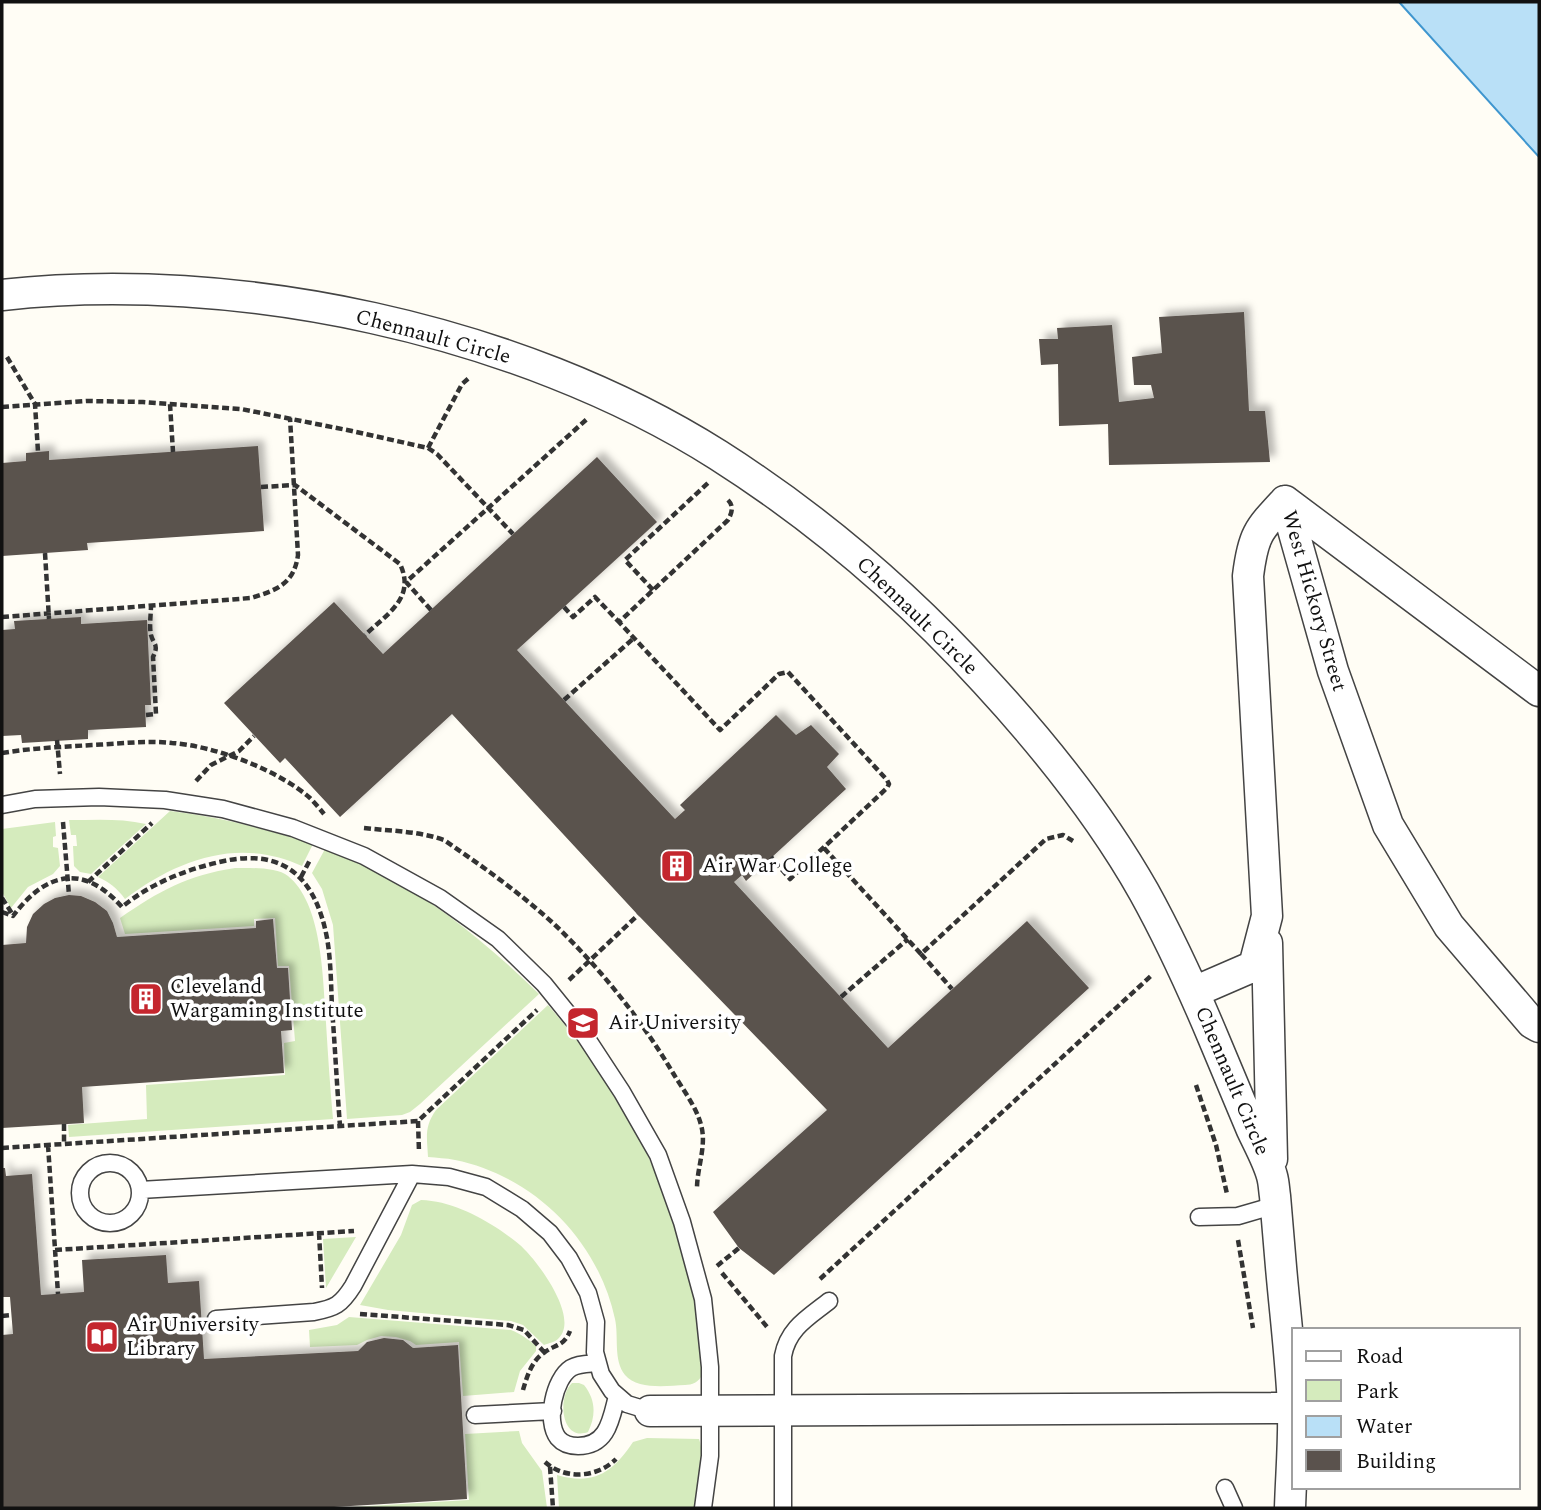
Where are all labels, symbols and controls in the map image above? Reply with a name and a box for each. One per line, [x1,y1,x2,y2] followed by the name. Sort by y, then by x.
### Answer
[352,301,514,373] street label: Chennault Circle
[1273,507,1355,695] street label: West Hickory Street
[849,549,985,683] street label: Chennault Circle
[658,847,696,885] building icon: Air War College
[702,850,852,882] place label: Air War College
[170,971,364,1027] place label: Cleveland Wargaming Institute
[127,980,165,1018] building icon: Cleveland Wargaming Institute
[1186,1001,1278,1161] street label: Chennault Circle
[564,1004,602,1042] school or university icon: Air University
[608,1007,742,1039] place label: Air University
[126,1309,260,1365] place label: Air University Library
[83,1318,121,1356] library icon: Air University Library
[1292,1328,1520,1489] legend
[1356,1341,1403,1373] text: Road
[1356,1376,1400,1408] text: Park
[1356,1411,1412,1443] text: Water
[1356,1446,1436,1478] text: Building

